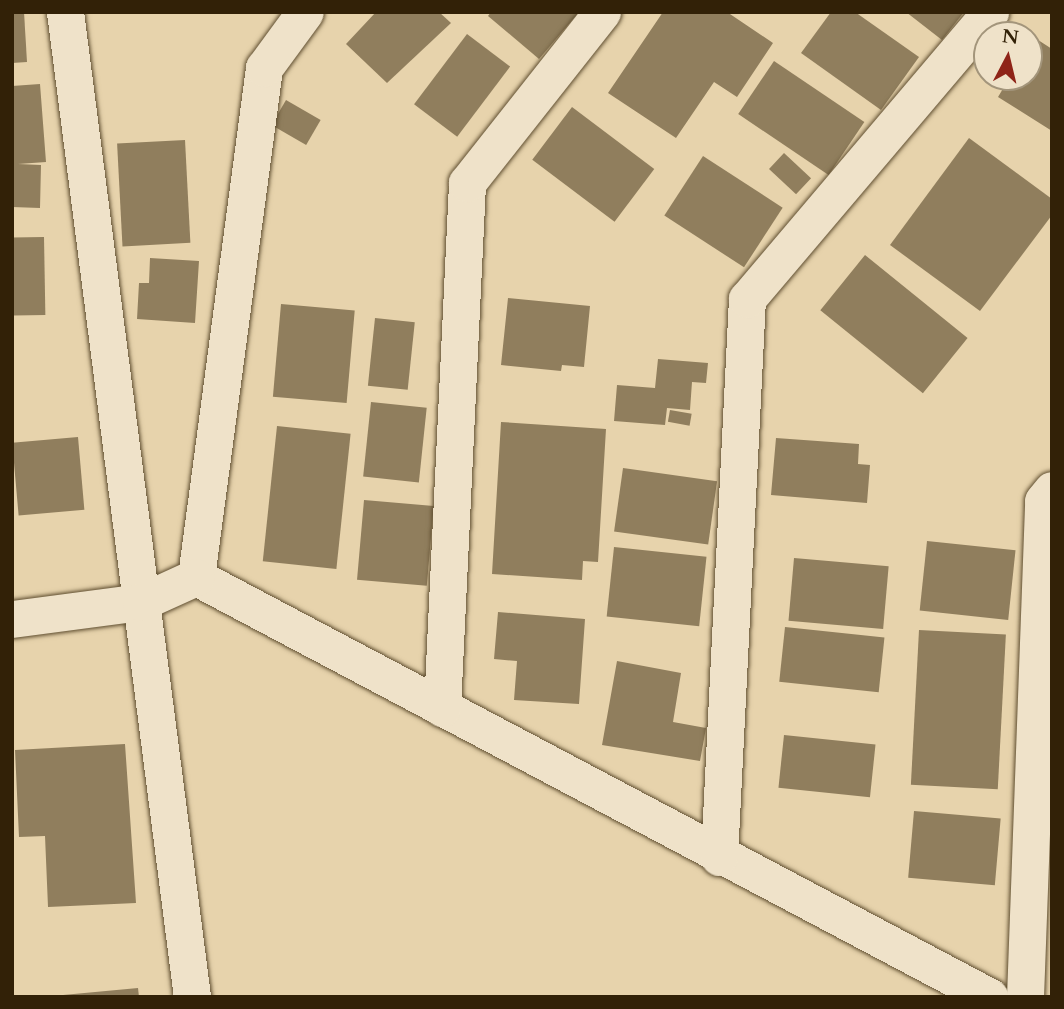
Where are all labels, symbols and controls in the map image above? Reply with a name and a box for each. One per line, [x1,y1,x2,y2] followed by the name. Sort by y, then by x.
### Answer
[973,21,1043,91] north arrow
[1001,23,1020,51] text: N

